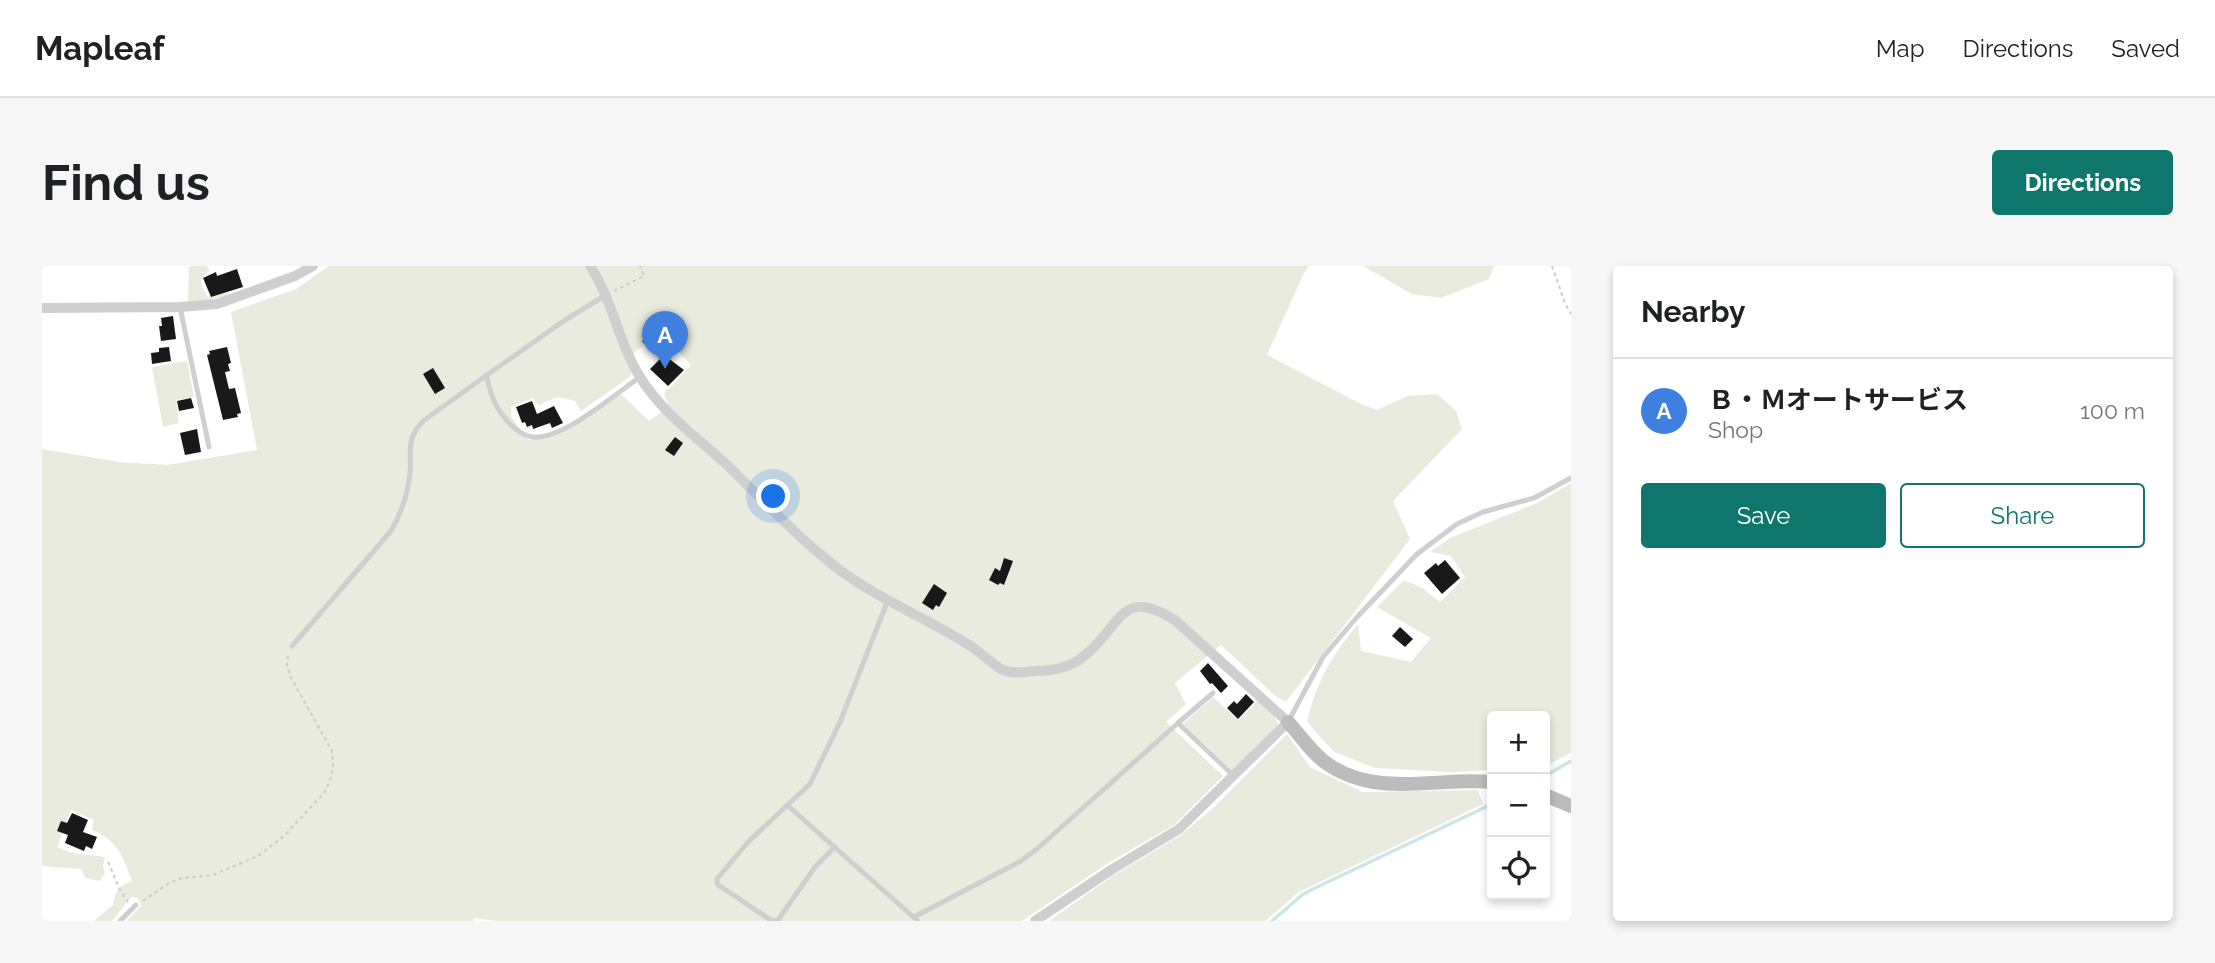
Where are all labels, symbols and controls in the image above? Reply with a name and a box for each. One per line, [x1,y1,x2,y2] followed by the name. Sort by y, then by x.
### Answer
[35,29,165,68] text: Mapleaf
[1876,34,1925,63] text: Map
[1963,34,2073,63] text: Directions
[2111,34,2180,63] text: Saved
[1992,150,2173,215] button: Directions
[42,154,210,211] text: Find us
[1641,294,1745,329] text: Nearby
[642,311,688,369] pin: A
[1708,385,1968,415] text: Ｂ・Ｍオートサービス
[1656,397,1672,424] text: A
[2080,397,2145,424] text: 100 m
[1708,416,1763,443] text: Shop
[756,479,790,513] your location
[1641,483,1886,548] button: Save
[1900,483,2145,548] button: Share
[1487,711,1550,900] map controls
[1487,711,1550,774] button: +
[1487,774,1550,837] button: −
[1487,837,1550,900] button: locate

